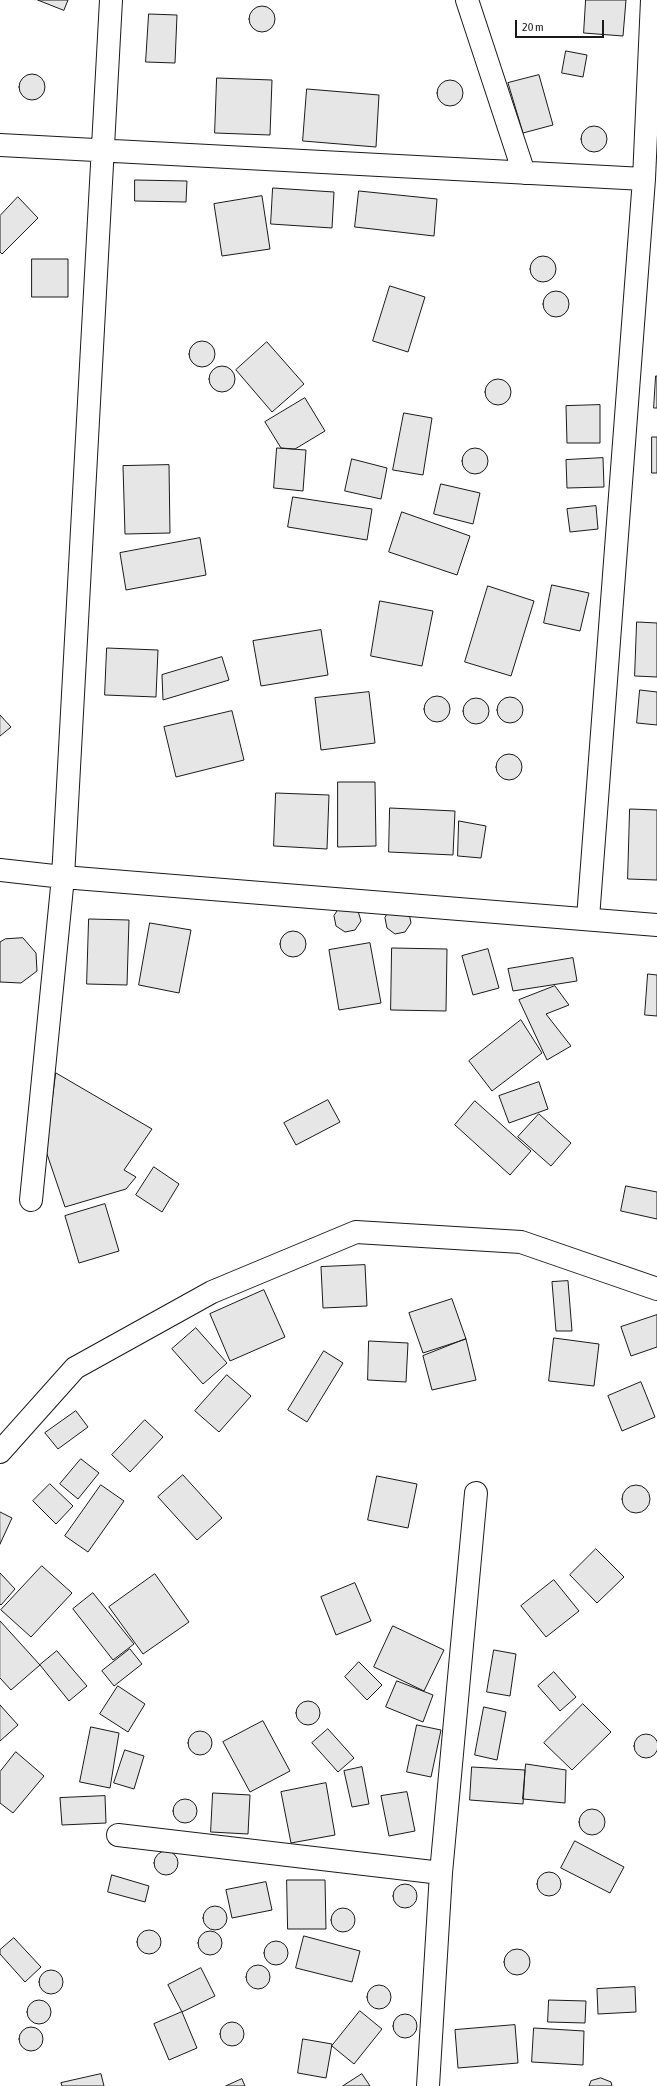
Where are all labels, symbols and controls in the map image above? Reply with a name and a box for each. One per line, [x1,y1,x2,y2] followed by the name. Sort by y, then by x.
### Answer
[517,12,606,38] scale bar
[522,20,544,34] text: 20 m

